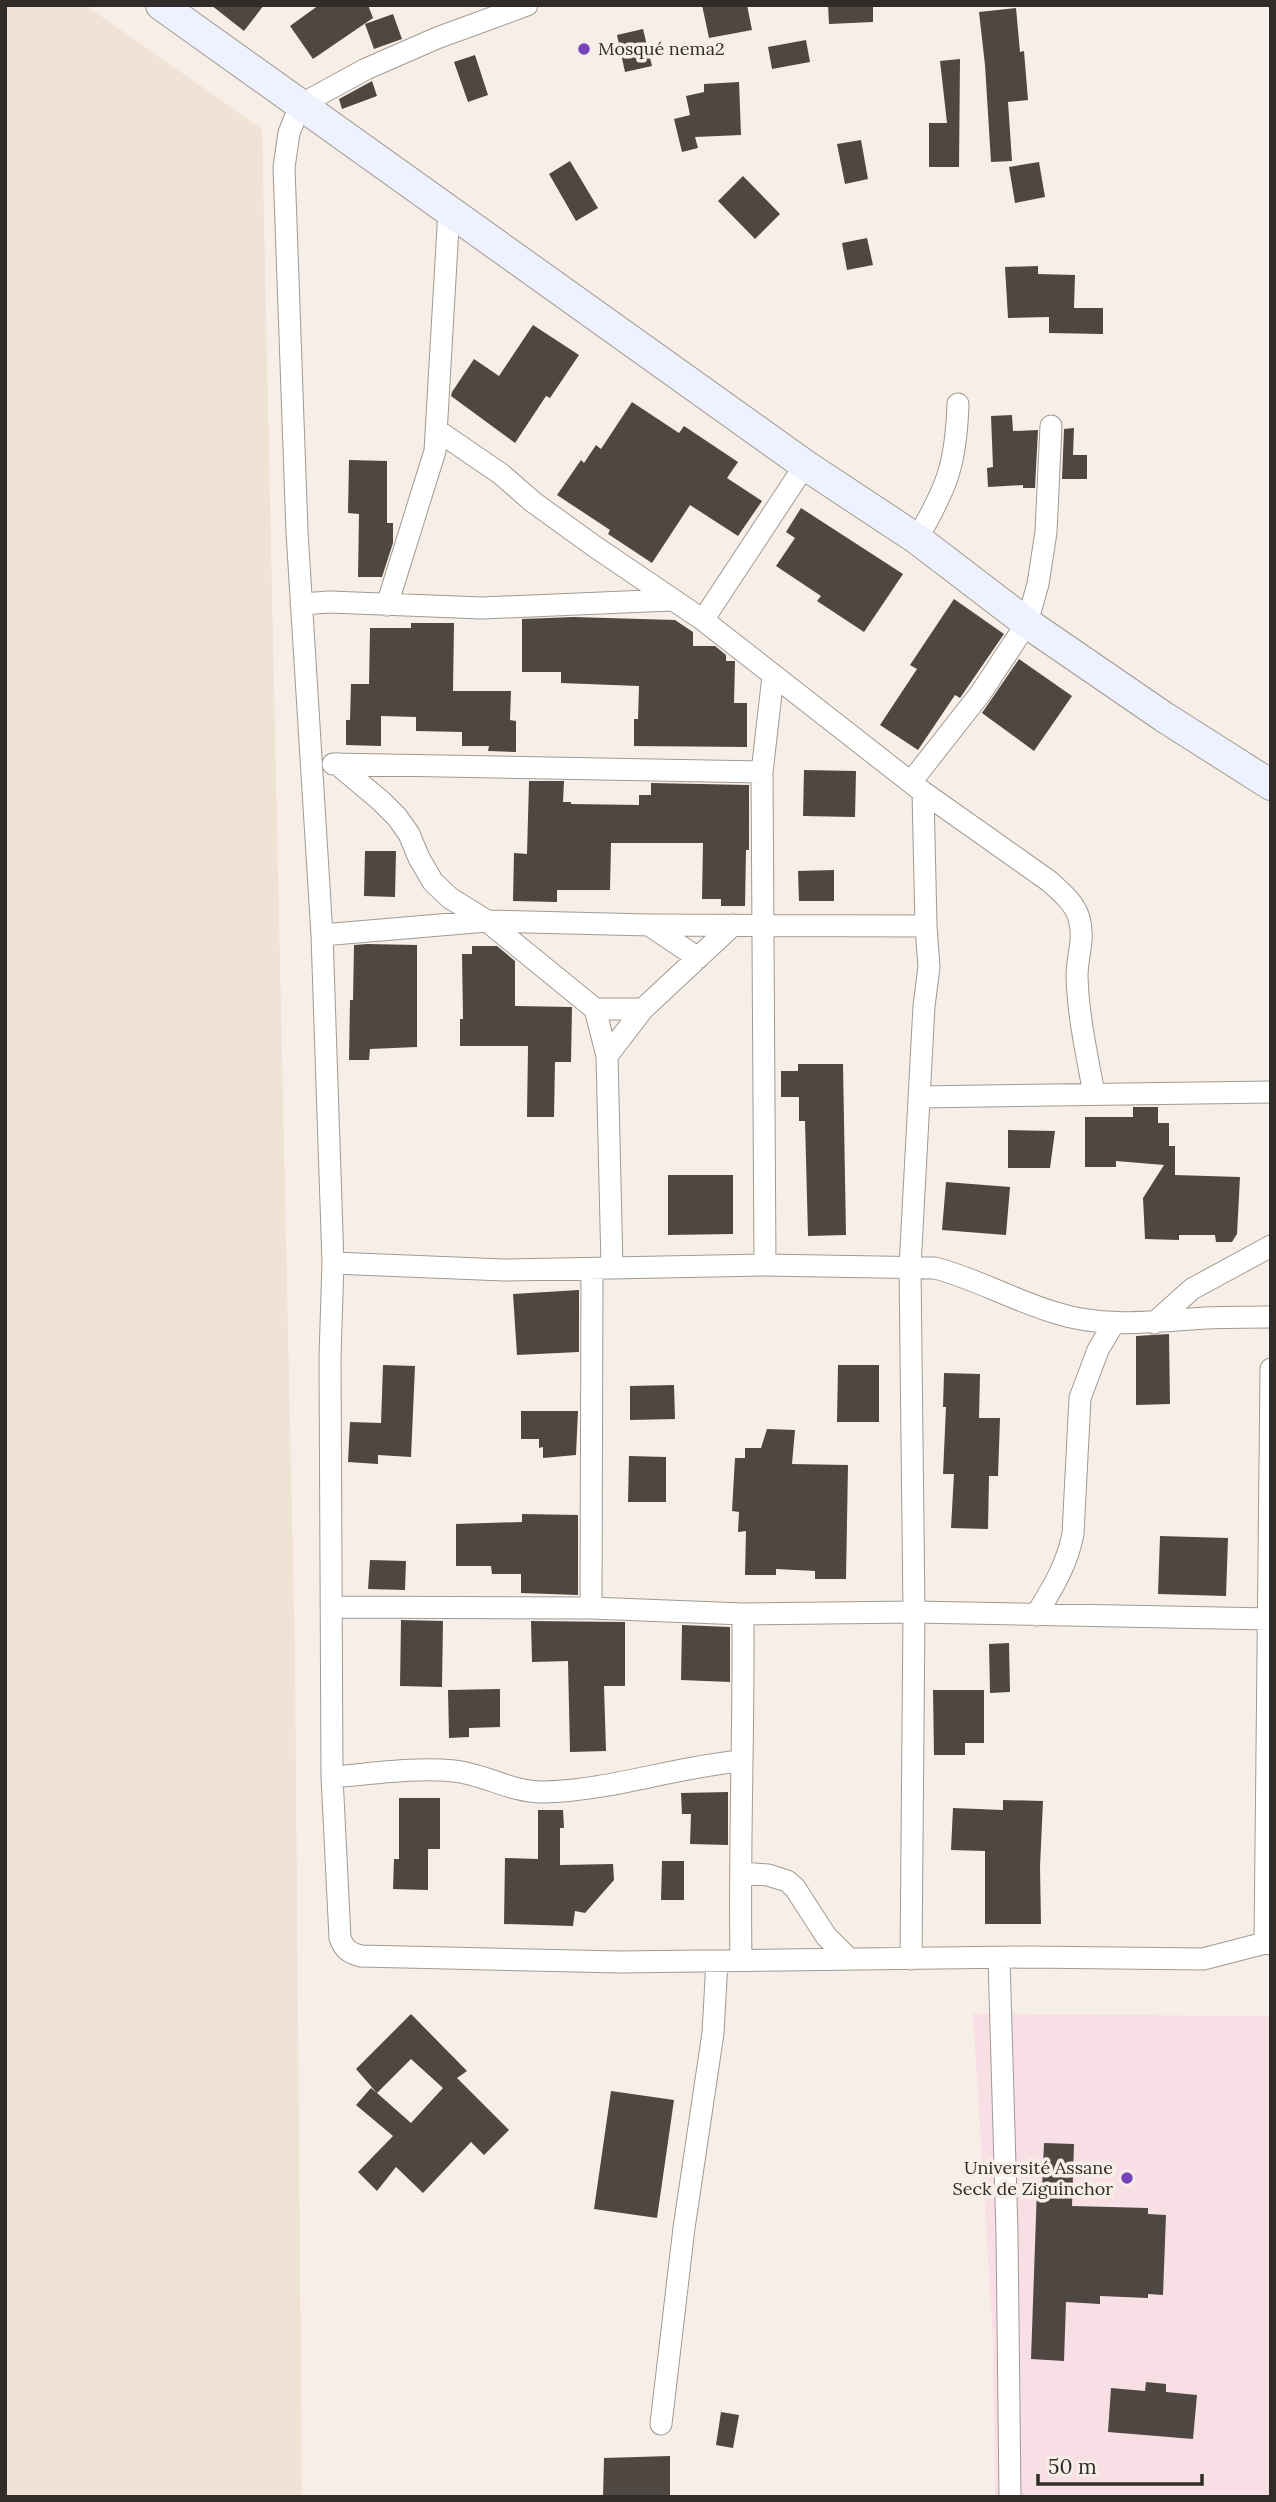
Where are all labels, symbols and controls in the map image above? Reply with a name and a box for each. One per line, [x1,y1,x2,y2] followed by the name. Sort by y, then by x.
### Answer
[598,37,725,60] place label: Mosqué nema2
[576,41,592,57] marker: Mosqué nema2
[953,2156,1113,2200] place label: Université Assane Seck de Ziguinchor
[1119,2170,1135,2186] marker: Université Assane Seck de Ziguinchor
[1038,2442,1202,2486] scale bar
[1048,2453,1097,2480] text: 50 m

